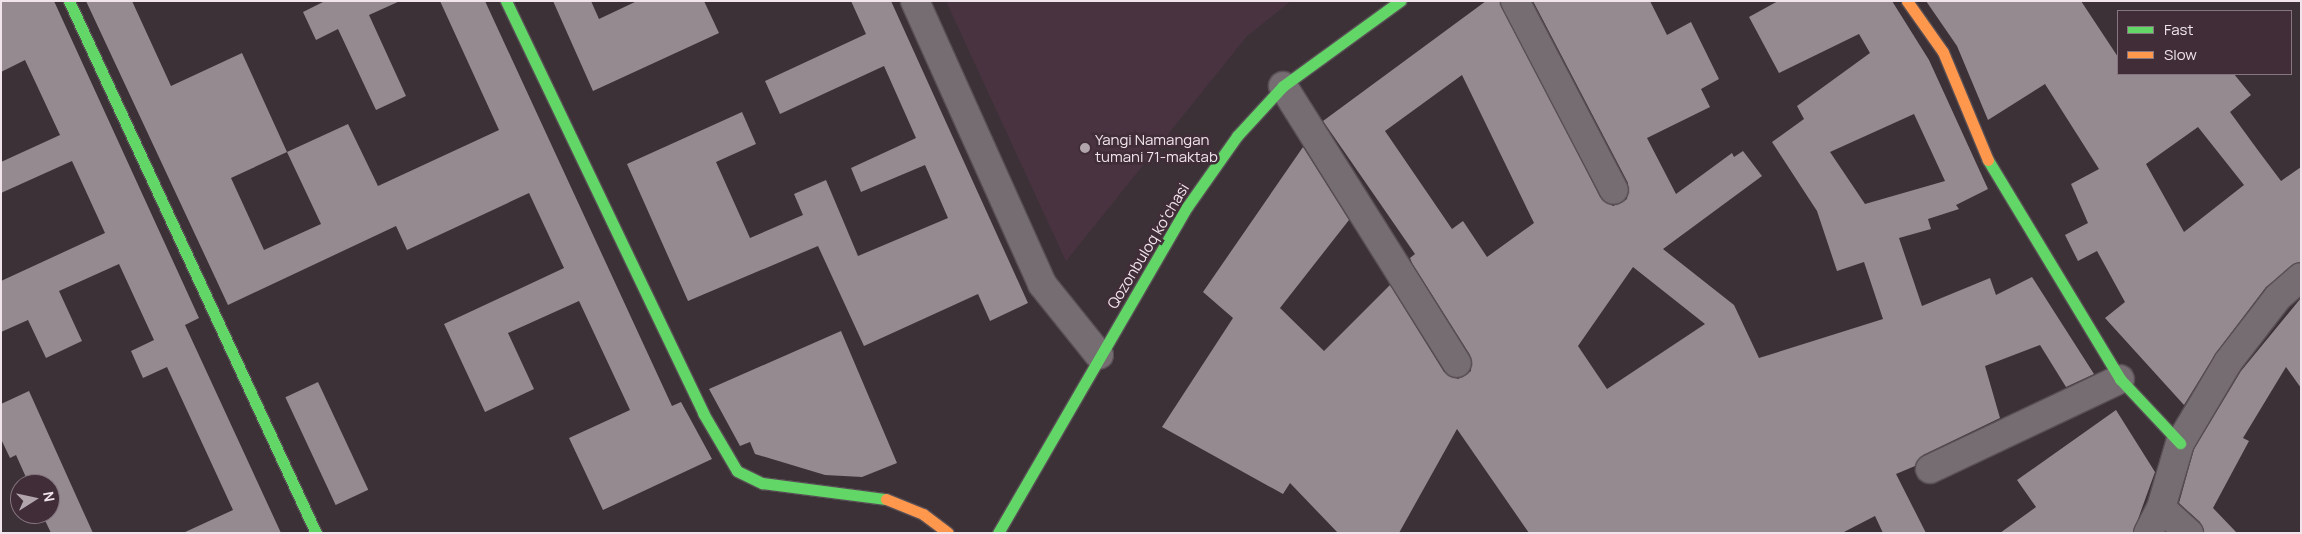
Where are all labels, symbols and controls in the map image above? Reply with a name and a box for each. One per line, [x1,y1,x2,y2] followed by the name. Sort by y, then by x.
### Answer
[2117,10,2292,75] legend
[2164,19,2193,40] text: Fast
[2164,44,2197,65] text: Slow
[1095,130,1218,165] place label: Yangi Namangan tumani 71-maktab
[1079,142,1091,154] marker: Yangi Namangan tumani 71-maktab
[1103,180,1193,312] street label: Qozonbuloq koʻchasi
[10,474,60,524] north arrow
[39,490,60,503] text: N

